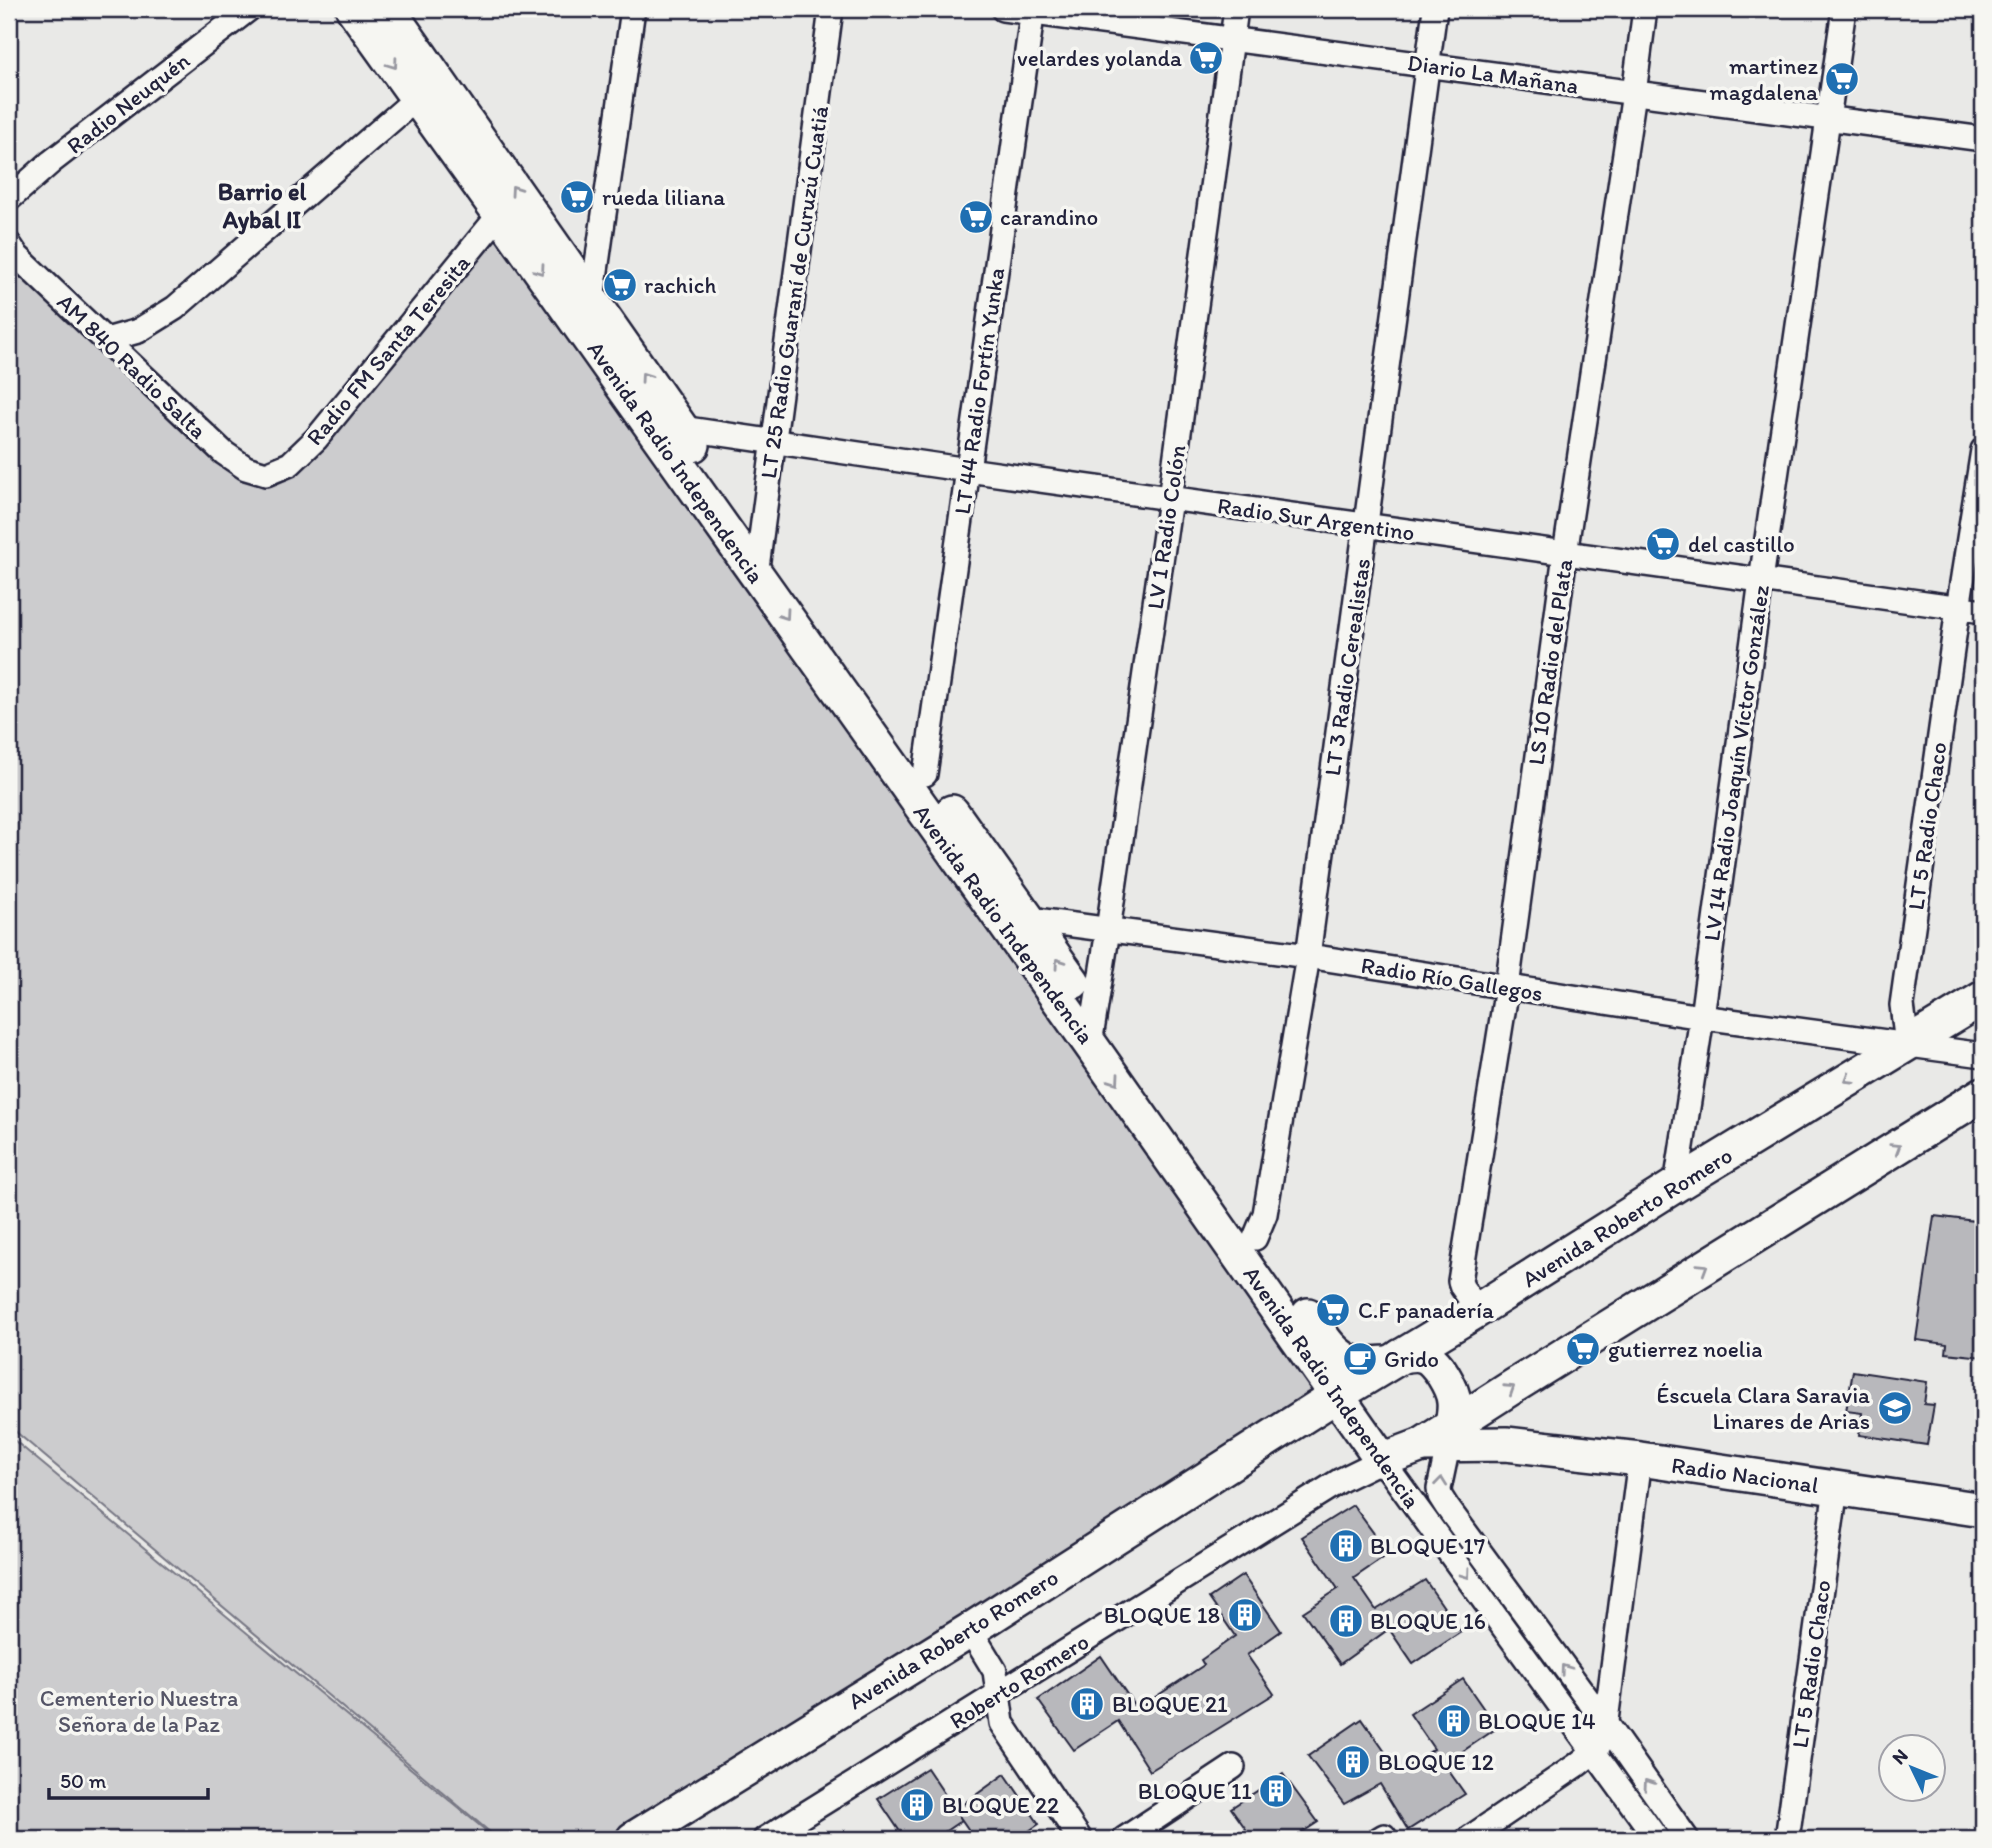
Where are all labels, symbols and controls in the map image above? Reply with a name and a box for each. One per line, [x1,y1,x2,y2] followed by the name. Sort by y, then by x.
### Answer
[1187,39,1225,77] supermarket icon: velardes yolanda
[1017,44,1182,72] place label: velardes yolanda
[61,46,195,160] street label: Radio Neuquén
[1406,48,1580,100] street label: Diario La Mañana
[1709,52,1819,106] place label: martinez magdalena
[384,56,397,69] one-way arrow
[1823,60,1861,98] supermarket icon: martinez magdalena
[754,104,834,480] street label: LT 25 Radio Guaraní de Curuzú Cuatiá
[218,177,306,235] district label: Barrio el Aybal II
[558,178,596,216] supermarket icon: rueda liliana
[602,183,725,211] place label: rueda liliana
[511,185,523,198] one-way arrow
[957,198,995,236] supermarket icon: carandino
[1000,203,1098,231] place label: carandino
[300,249,476,451] street label: Radio FM Santa Teresita
[532,262,544,274] one-way arrow
[601,266,639,304] supermarket icon: rachich
[948,266,1010,516] street label: LT 44 Radio Fortín Yunka
[644,271,716,299] place label: rachich
[51,288,213,444] street label: AM 840 Radio Salta
[582,336,770,588] street label: Avenida Radio Independencia
[641,372,653,385] one-way arrow
[1141,443,1191,611] street label: LV 1 Radio Colón
[1216,491,1416,547] street label: Radio Sur Argentino
[1644,525,1682,563] supermarket icon: del castillo
[1688,530,1795,558] place label: del castillo
[1318,557,1376,777] street label: LT 3 Radio Cerealistas
[1522,557,1578,767] street label: LS 10 Radio del Plata
[1697,583,1775,943] street label: LV 14 Radio Joaquín Víctor González
[777,607,789,620] one-way arrow
[1901,740,1953,912] street label: LT 5 Radio Chaco
[908,799,1100,1049] street label: Avenida Radio Independencia
[1359,951,1545,1007] street label: Radio Río Gallegos
[1055,958,1067,971] one-way arrow
[1843,1071,1856,1084] one-way arrow
[1107,1072,1119,1085] one-way arrow
[1517,1141,1737,1293] street label: Avenida Roberto Romero
[1888,1144,1901,1157] one-way arrow
[1238,1261,1426,1513] street label: Avenida Radio Independencia
[1695,1264,1708,1277] one-way arrow
[1314,1291,1352,1329] supermarket icon: C.F panadería
[1358,1296,1494,1324] place label: C.F panadería
[1564,1330,1602,1368] supermarket icon: gutierrez noelia
[1608,1335,1763,1363] place label: gutierrez noelia
[1341,1340,1379,1378] cafe icon: Grido
[1384,1345,1439,1373] place label: Grido
[1657,1381,1870,1435] place label: Éscuela Clara Saravia Linares de Arias
[1502,1384,1515,1397] one-way arrow
[1876,1389,1914,1427] school or university icon: Éscuela Clara Saravia Linares de Arias
[1670,1451,1821,1499] street label: Radio Nacional
[1433,1476,1448,1487] one-way arrow
[1327,1527,1365,1565] building icon: BLOQUE 17
[1370,1532,1485,1560] place label: BLOQUE 17
[843,1563,1063,1715] street label: Avenida Roberto Romero
[1458,1567,1470,1579] one-way arrow
[1785,1578,1837,1750] street label: LT 5 Radio Chaco
[1226,1596,1264,1634] building icon: BLOQUE 18
[1104,1601,1220,1629] place label: BLOQUE 18
[1327,1602,1365,1640] building icon: BLOQUE 16
[1370,1607,1486,1635] place label: BLOQUE 16
[944,1627,1094,1735] street label: Roberto Romero
[1561,1664,1574,1677] one-way arrow
[40,1684,238,1738] park label: Cementerio Nuestra Señora de la Paz
[1068,1685,1106,1723] building icon: BLOQUE 21
[1112,1690,1228,1718] place label: BLOQUE 21
[1435,1702,1473,1740] building icon: BLOQUE 14
[1478,1707,1596,1735] place label: BLOQUE 14
[1876,1732,1946,1802] north arrow
[1334,1743,1372,1781] building icon: BLOQUE 12
[1887,1744,1913,1769] text: N
[1378,1748,1494,1776] place label: BLOQUE 12
[49,1757,208,1801] scale bar
[60,1768,107,1793] text: 50 m
[1257,1772,1295,1810] building icon: BLOQUE 11
[1138,1777,1252,1805] place label: BLOQUE 11
[1644,1779,1656,1792] one-way arrow
[898,1786,936,1824] building icon: BLOQUE 22
[942,1791,1059,1819] place label: BLOQUE 22

